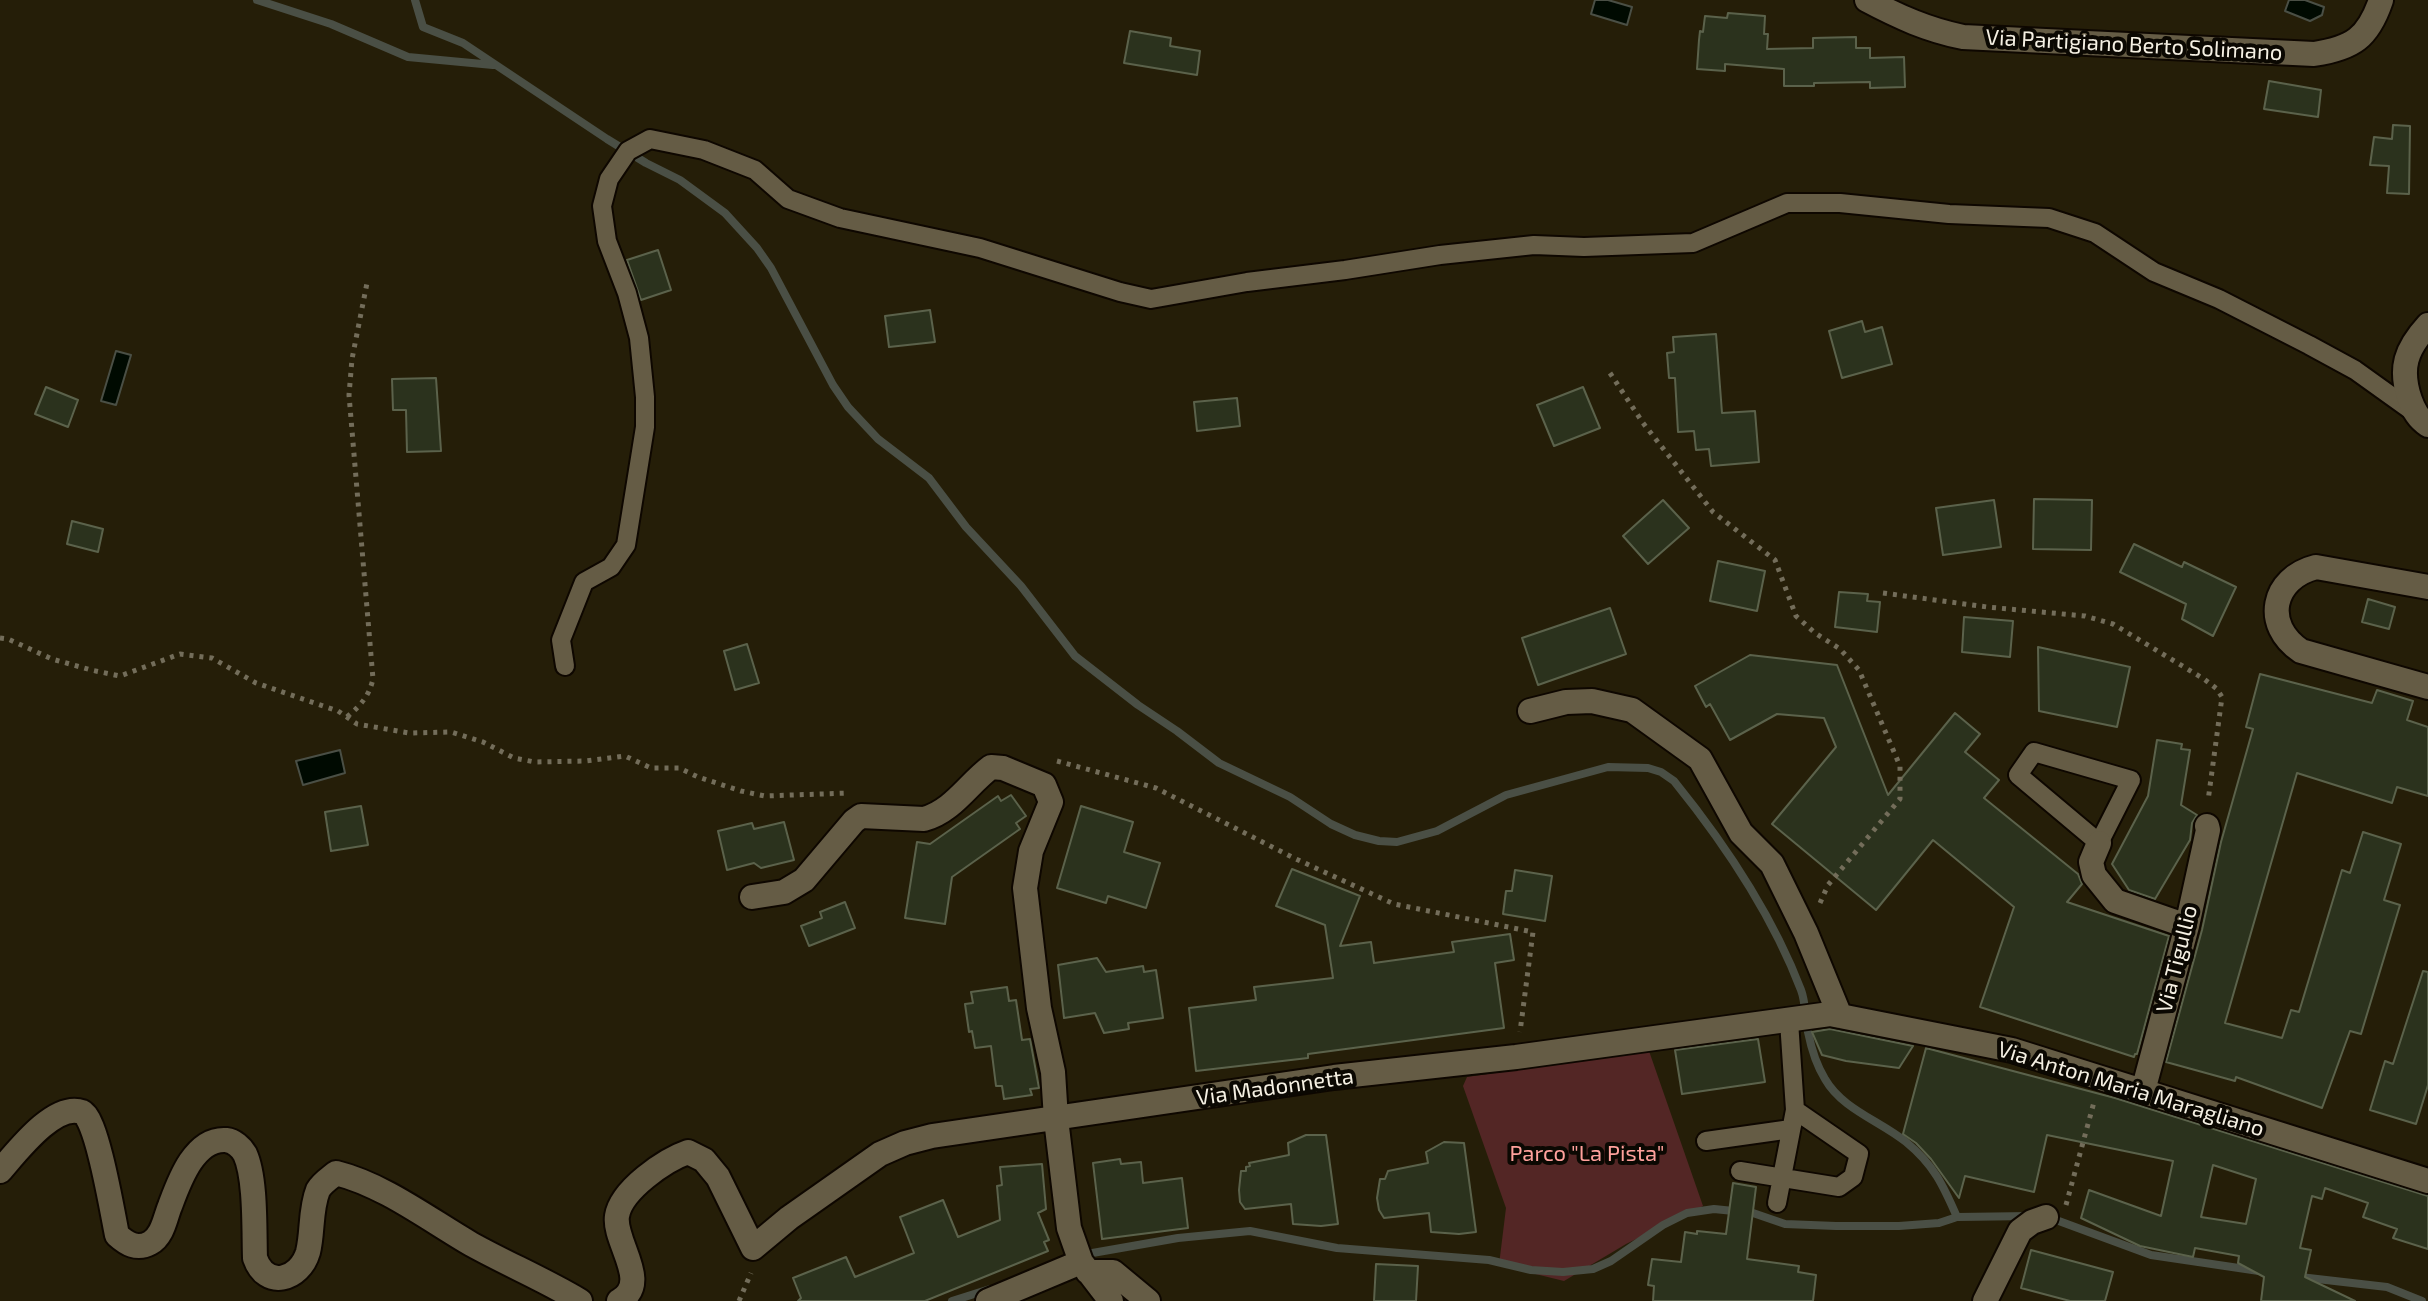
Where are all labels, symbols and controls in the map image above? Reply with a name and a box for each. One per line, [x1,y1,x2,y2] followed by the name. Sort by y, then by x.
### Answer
[1985,24,2283,66] street label: Via Partigiano Berto Solimano
[2151,902,2203,1016] street label: Via Tigullio
[1995,1036,2267,1142] street label: Via Anton Maria Maragliano
[1195,1063,1355,1111] street label: Via Madonnetta
[1509,1141,1665,1167] park label: Parco "La Pista"

